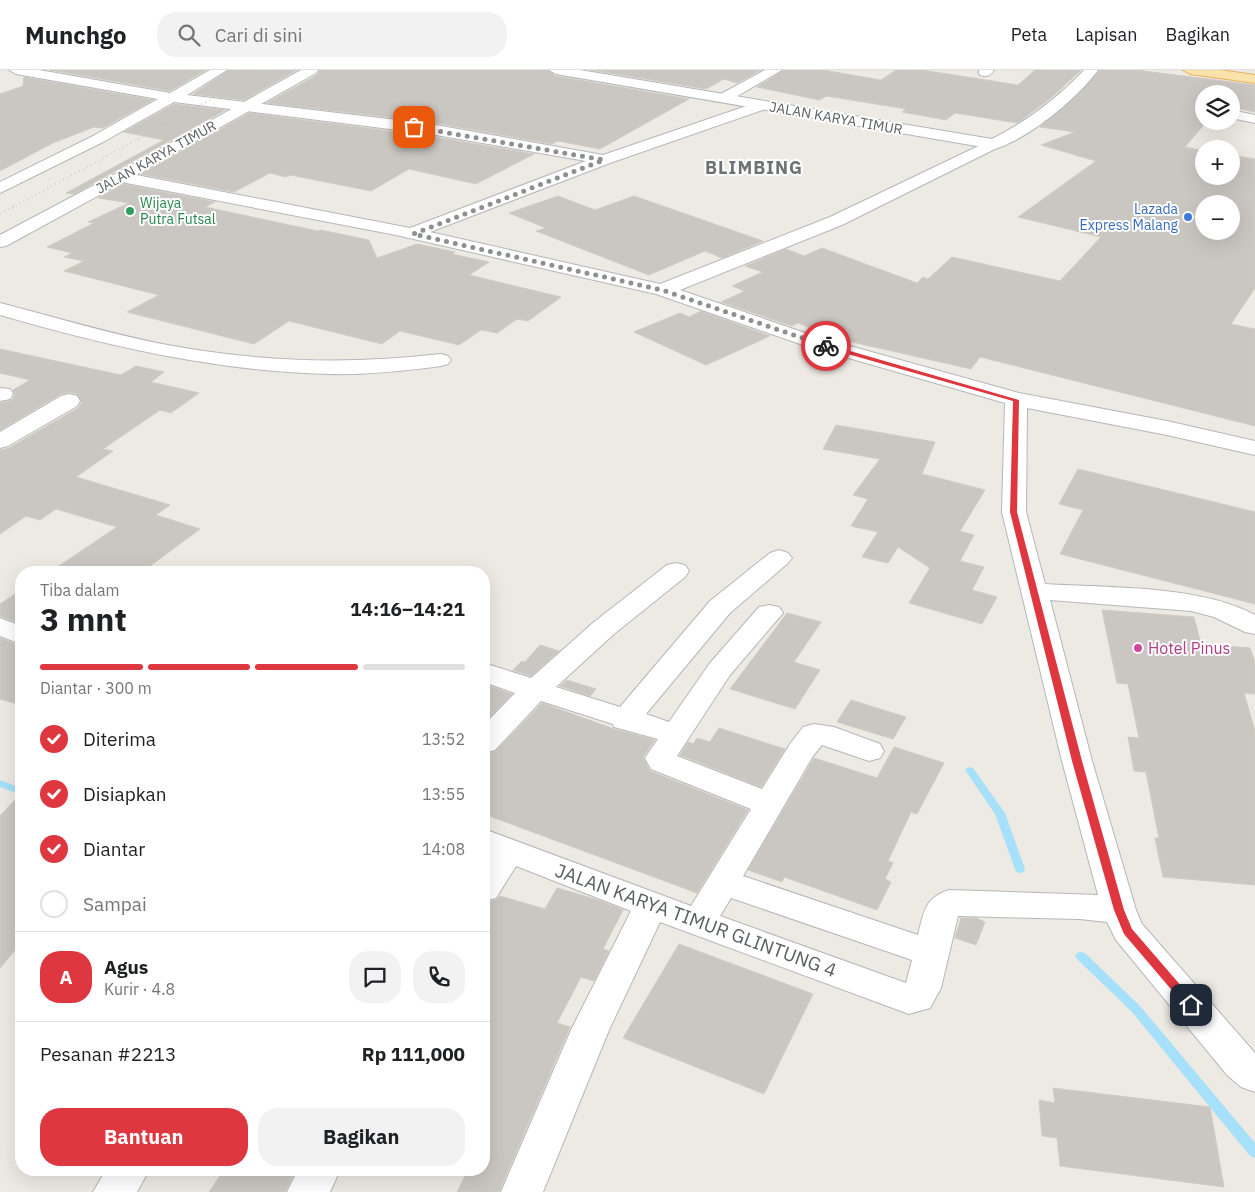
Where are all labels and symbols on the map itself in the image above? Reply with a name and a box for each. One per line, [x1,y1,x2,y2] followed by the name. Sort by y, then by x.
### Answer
[768,97,904,139] street label: JALAN KARYA TIMUR
[393,106,435,148] pin
[93,116,219,198] street label: JALAN KARYA TIMUR
[705,156,803,179] district label: BLIMBING
[140,194,216,228] place label: Wijaya Putra Futsal
[1080,200,1179,234] place label: Lazada Express Malang
[124,205,136,217] marker: Wijaya Putra Futsal
[1182,211,1194,223] marker: Lazada Express Malang
[801,321,851,371] courier
[1148,638,1230,658] place label: Hotel Pinus
[1132,642,1144,654] marker: Hotel Pinus
[552,858,840,982] street label: JALAN KARYA TIMUR GLINTUNG 4
[1170,984,1212,1026] pin

